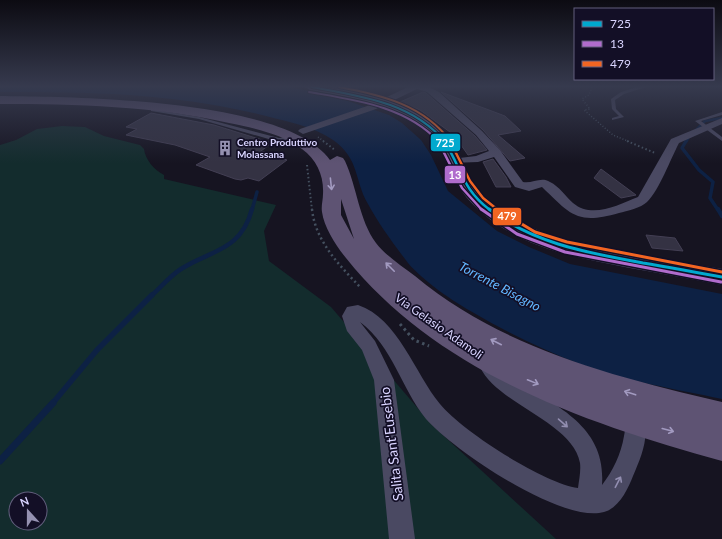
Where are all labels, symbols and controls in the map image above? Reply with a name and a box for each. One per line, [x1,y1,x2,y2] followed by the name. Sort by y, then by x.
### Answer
[574,8,714,80] legend
[610,16,631,31] text: 725
[610,36,624,51] text: 13
[610,56,631,71] text: 479
[430,133,461,152] line badge: 725
[237,136,317,160] place label: Centro Produttivo Molassana
[435,136,455,149] text: 725
[216,139,234,157] building icon: Centro Produttivo Molassana
[444,165,466,184] line badge: 13
[449,168,461,181] text: 13
[328,177,335,190] one-way arrow
[492,207,522,226] line badge: 479
[497,209,517,222] text: 479
[456,258,544,314] water label: Torrente Bisagno
[385,263,395,272] one-way arrow
[392,290,486,362] street label: Via Gelasio Adamoli
[490,337,502,345] one-way arrow
[526,379,538,387] one-way arrow
[376,386,406,502] street label: Salita Sant'Eusebio
[625,388,637,396] one-way arrow
[558,419,568,428] one-way arrow
[661,427,674,435] one-way arrow
[614,476,622,488] one-way arrow
[8,491,48,531] north arrow
[18,494,31,509] text: N

